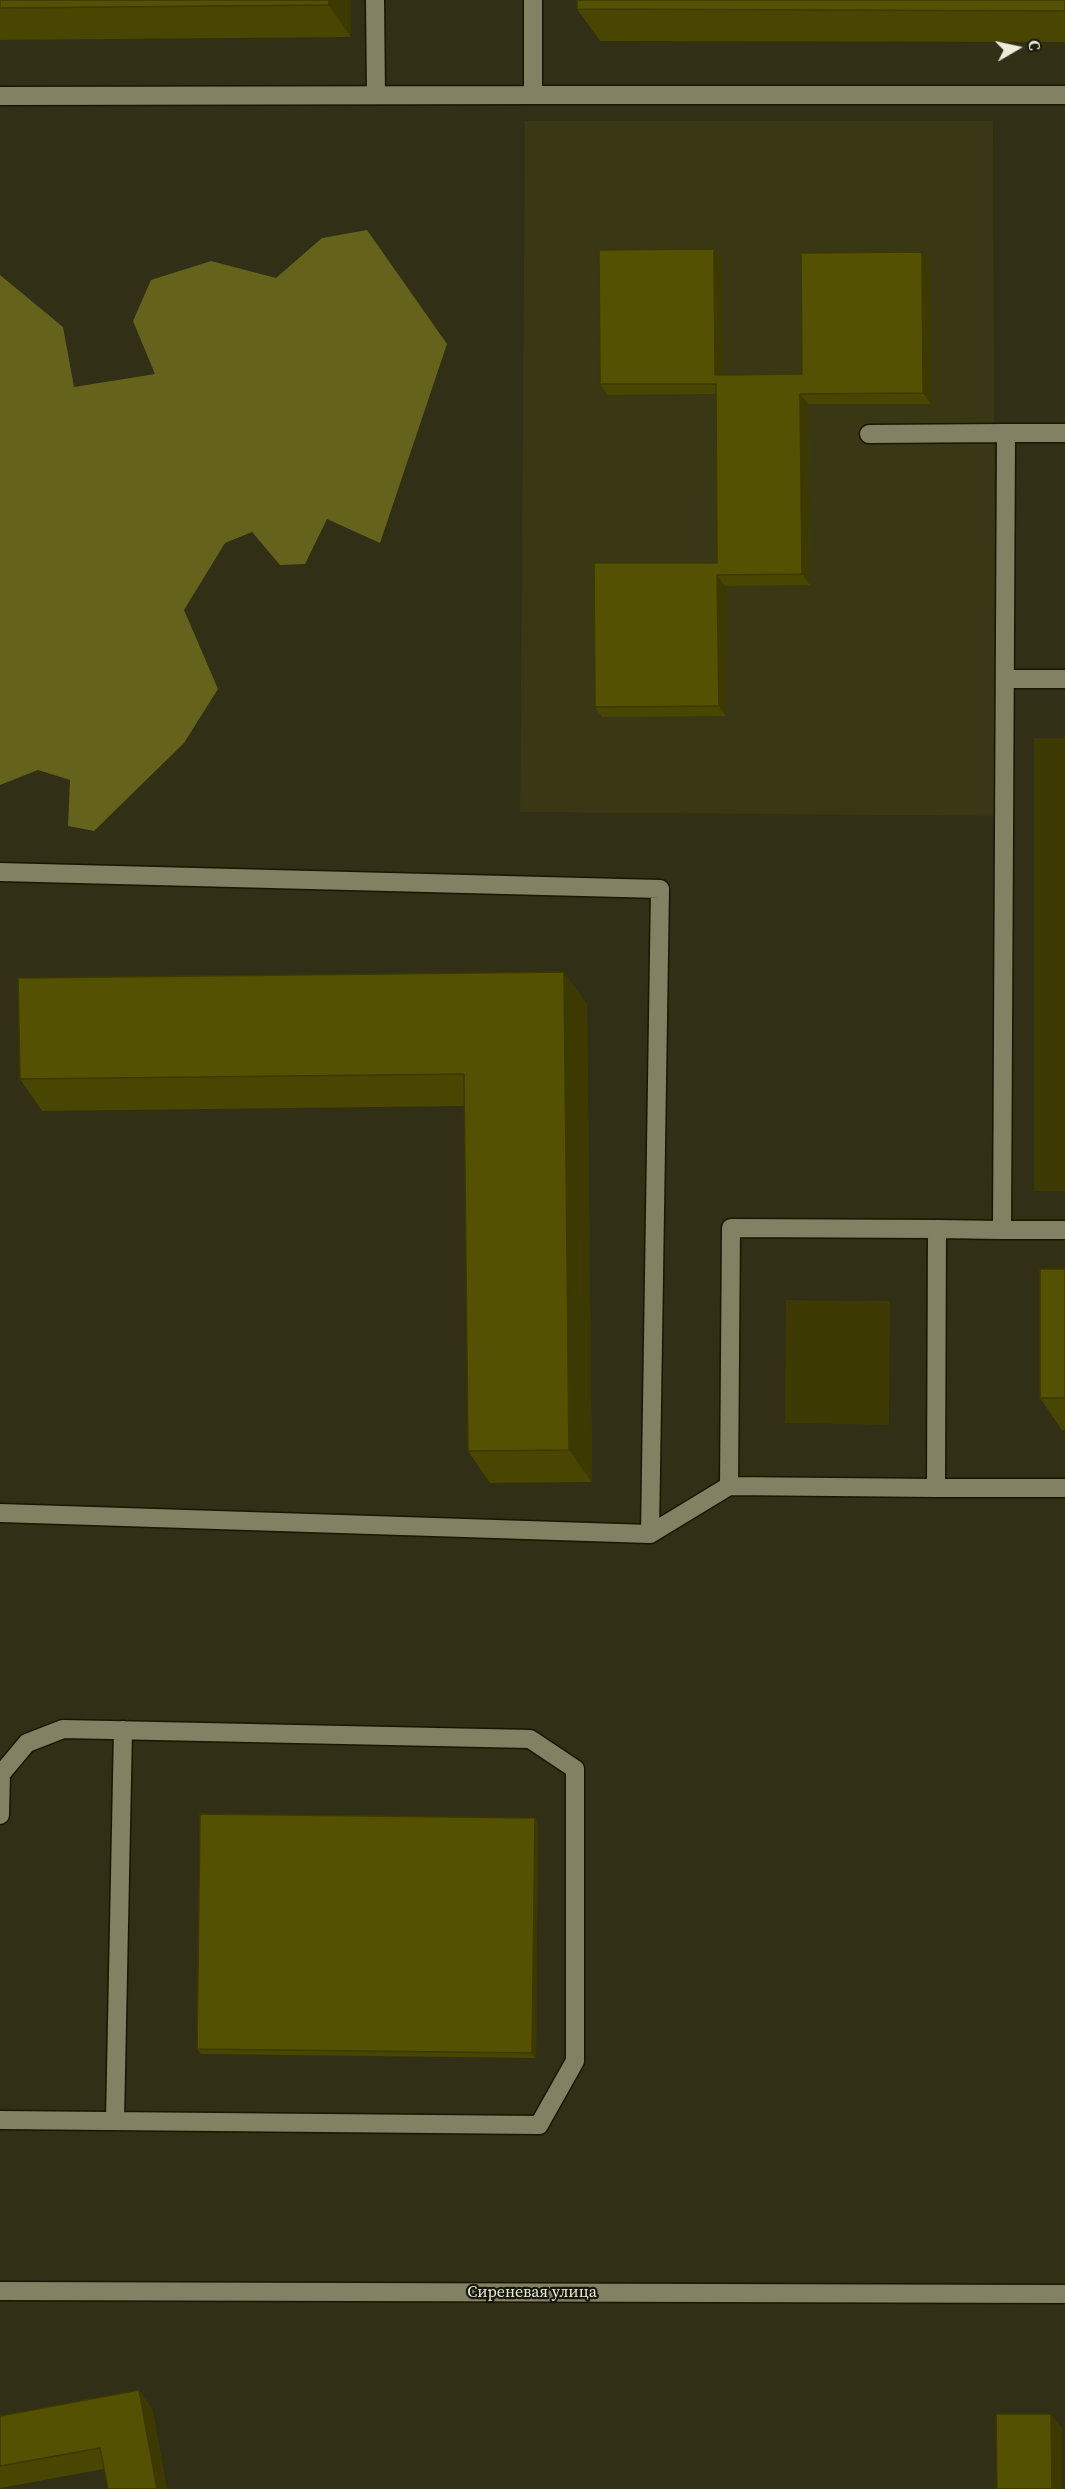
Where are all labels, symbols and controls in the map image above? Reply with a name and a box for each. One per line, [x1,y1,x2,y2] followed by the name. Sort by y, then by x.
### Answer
[987,18,1047,78] north arrow
[1023,39,1046,52] text: С
[467,2283,597,2303] street label: Сиреневая улица

